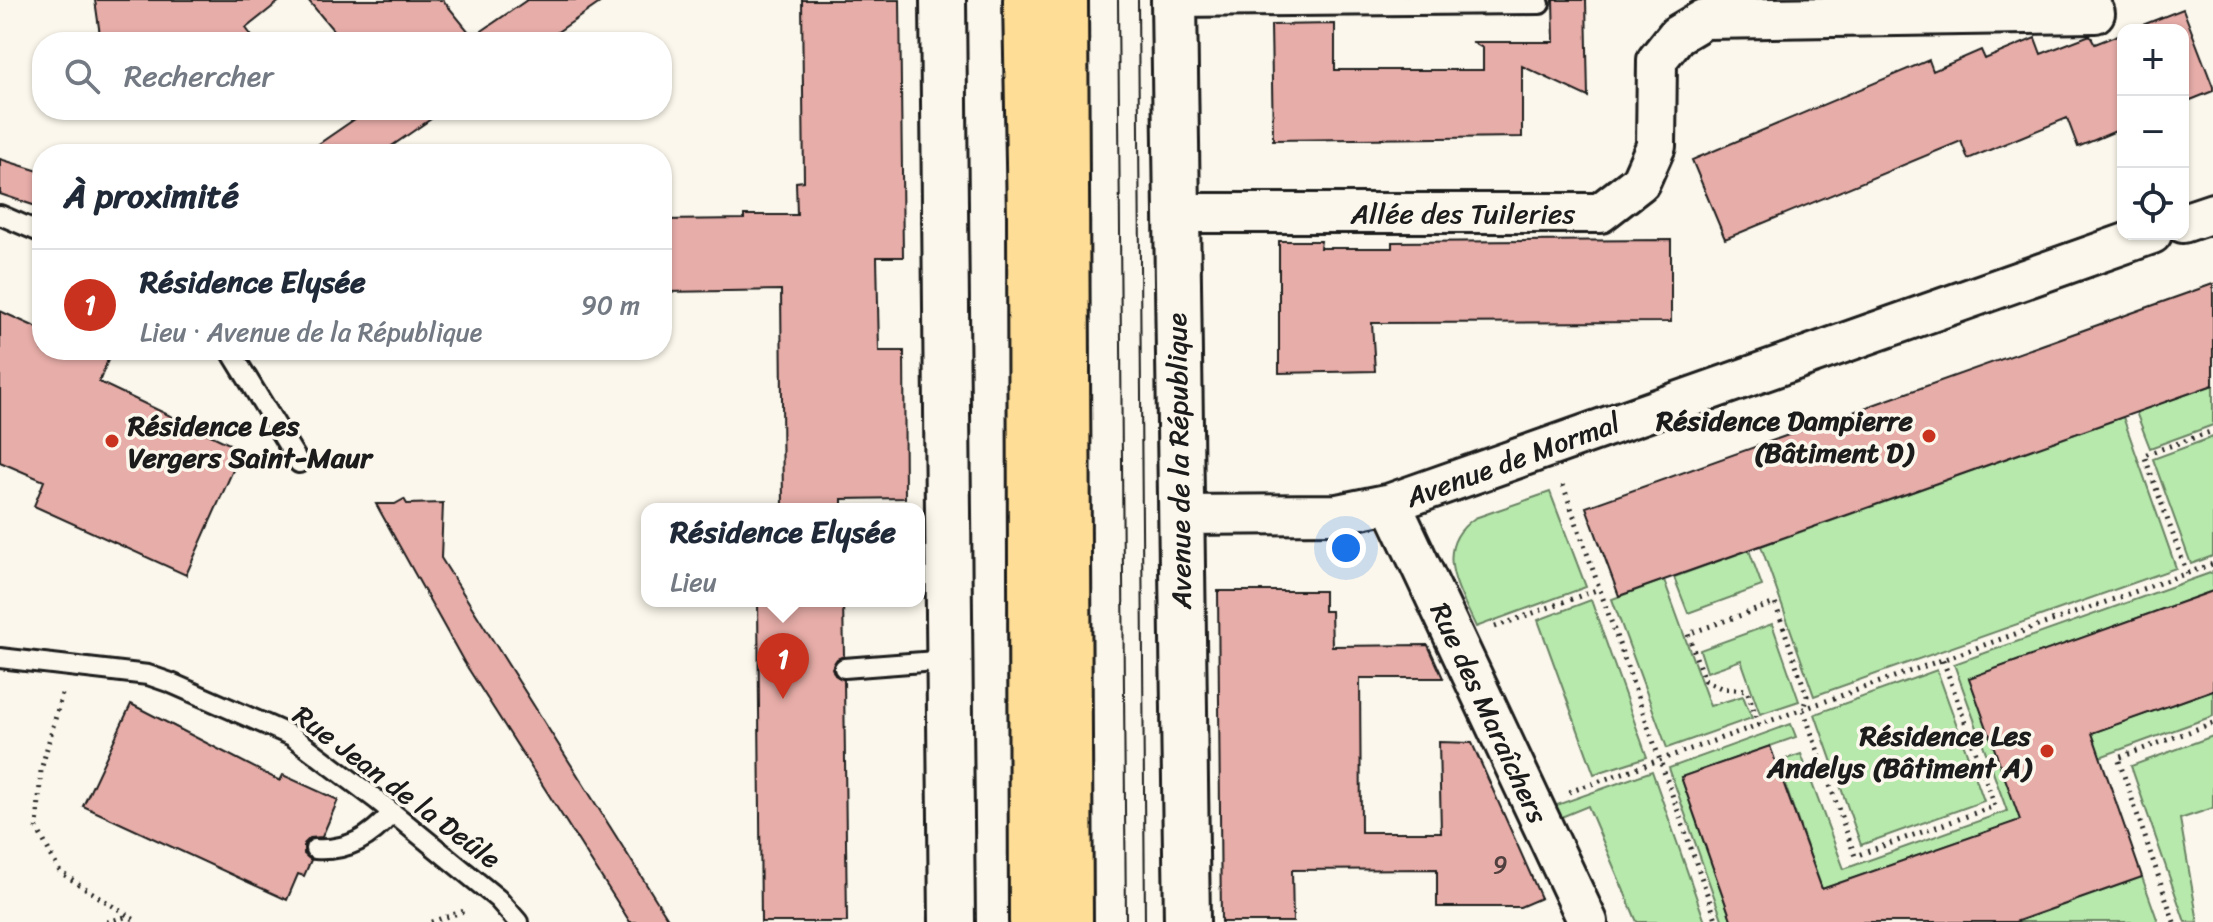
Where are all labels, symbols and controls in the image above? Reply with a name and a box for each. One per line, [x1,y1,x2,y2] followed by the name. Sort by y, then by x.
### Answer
[2117,24,2189,240] map controls
[2117,24,2189,96] button: +
[32,32,672,120] search box
[124,49,274,103] text: Rechercher
[60,54,104,98] icon: search
[2117,96,2189,168] button: −
[64,166,239,226] text: À proximité
[2117,168,2189,240] button: locate
[1350,189,1575,238] street label: Allée des Tuileries
[140,255,366,309] text: Résidence Elysée
[84,282,96,328] text: 1
[581,282,640,328] text: 90 m
[140,309,482,355] text: Lieu · Avenue de la République
[1152,312,1206,611] street label: Avenue de la République
[1655,396,1915,477] place label: Résidence Dampierre (Bâtiment D)
[1398,398,1628,522] street label: Avenue de Mormal
[127,401,374,482] place label: Résidence Les Vergers Saint-Maur
[1920,427,1938,445] marker: Résidence Dampierre (Bâtiment D)
[103,432,121,450] marker: Résidence Les Vergers Saint-Maur
[641,503,925,607] popup
[670,505,896,559] text: Résidence Elysée
[1326,528,1366,568] your location
[670,559,717,605] text: Lieu
[1416,594,1562,832] street label: Rue des Maraîchers
[757,633,809,699] pin: 1
[282,692,512,882] street label: Rue Jean de la Deûle
[1766,711,2033,792] place label: Résidence Les Andelys (Bâtiment A)
[2038,742,2056,760] marker: Résidence Les Andelys (Bâtiment A)
[1493,844,1507,886] house number: 9

